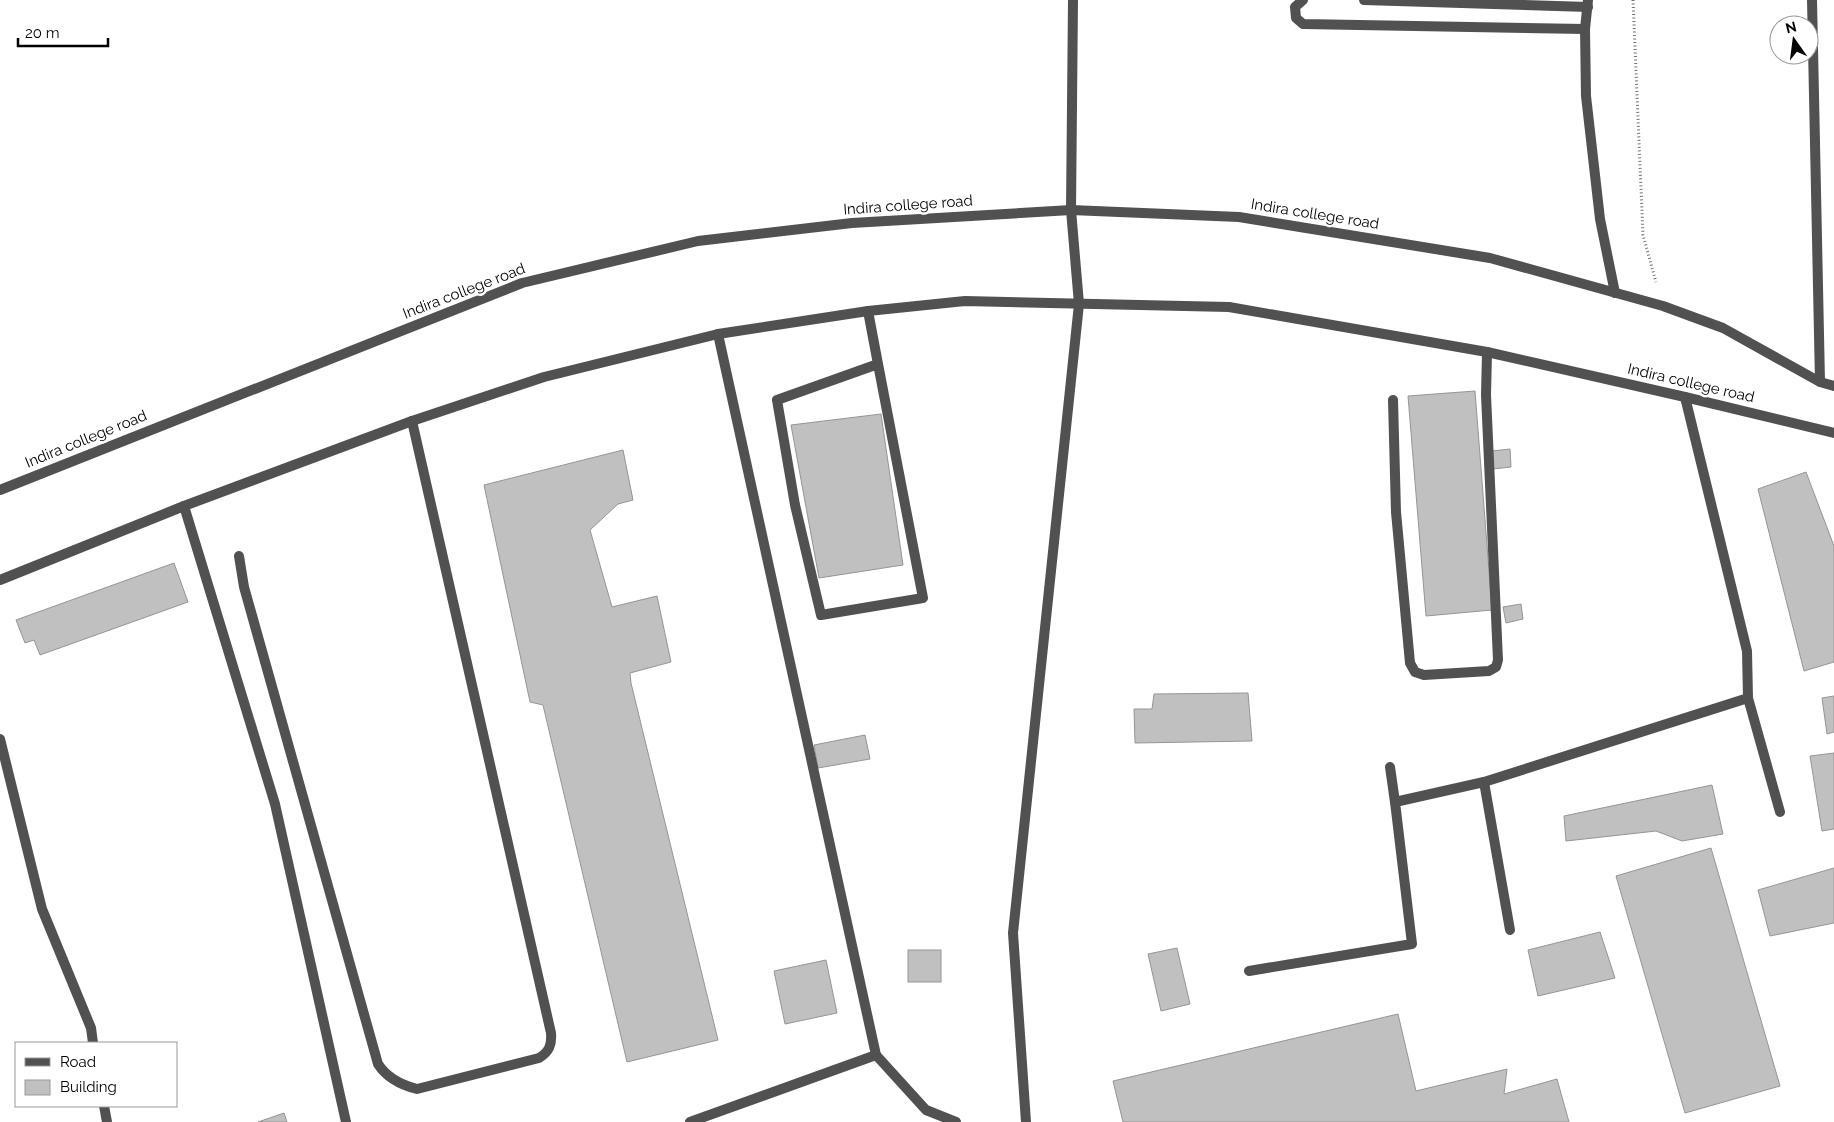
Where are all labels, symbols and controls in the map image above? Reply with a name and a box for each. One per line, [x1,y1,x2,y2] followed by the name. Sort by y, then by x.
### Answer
[18,15,108,47] scale bar
[1769,15,1819,65] north arrow
[1784,18,1798,36] text: N
[25,24,60,42] text: 20 m
[843,191,973,219] street label: Indira college road
[1250,195,1380,233] street label: Indira college road
[400,259,528,323] street label: Indira college road
[1626,360,1756,406] street label: Indira college road
[22,406,150,472] street label: Indira college road
[15,1042,178,1107] legend
[60,1053,96,1071] text: Road
[60,1078,117,1096] text: Building

